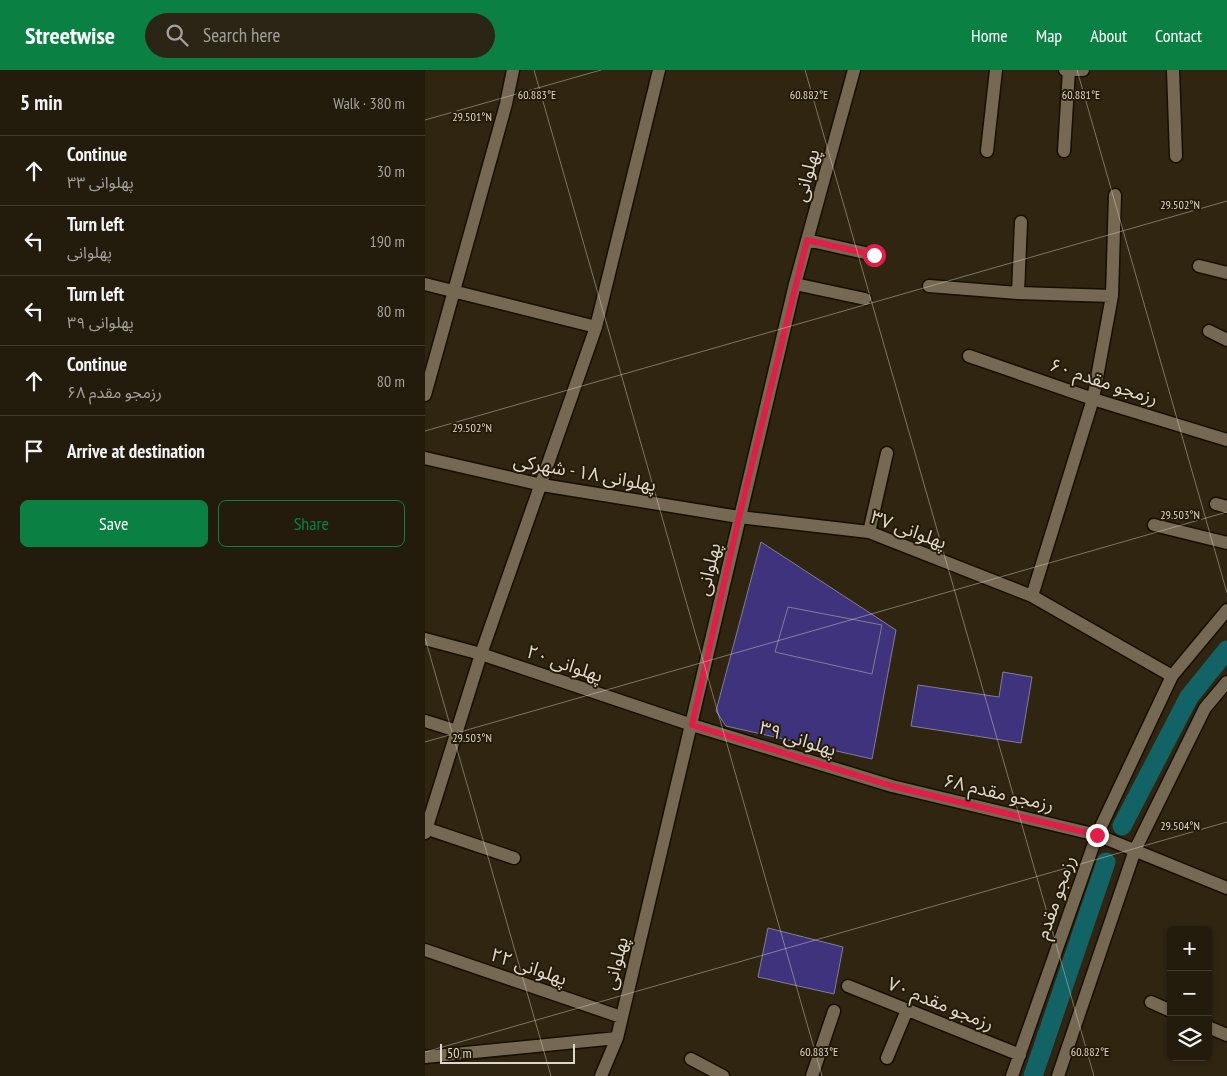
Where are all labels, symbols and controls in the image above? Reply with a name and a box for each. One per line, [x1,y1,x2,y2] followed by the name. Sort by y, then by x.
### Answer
[145,13,495,58] search box
[25,20,115,51] text: Streetwise
[163,21,191,49] icon: search
[203,23,280,47] text: Search here
[971,24,1008,47] text: Home
[1036,24,1062,47] text: Map
[1090,24,1127,47] text: About
[1155,24,1202,47] text: Contact
[518,87,556,102] text: 60.883°E
[790,87,828,102] text: 60.882°E
[1062,87,1100,102] text: 60.881°E
[20,89,62,116] text: 5 min
[333,93,405,113] text: Walk · 380 m
[452,109,492,124] text: 29.501°N
[67,142,127,166] text: Continue
[787,146,826,204] street label: پهلوانی
[20,157,48,185] icon: ahead
[377,161,405,181] text: 30 m
[67,172,134,192] text: پهلوانی ۳۳
[1160,197,1200,212] text: 29.502°N
[67,212,124,236] text: Turn left
[20,227,48,255] icon: left
[370,231,405,251] text: 190 m
[67,242,112,262] text: پهلوانی
[863,244,886,267] route start
[67,282,124,306] text: Turn left
[20,297,48,325] icon: left
[377,301,405,321] text: 80 m
[67,312,134,332] text: پهلوانی ۳۹
[67,352,127,376] text: Continue
[1046,352,1161,413] street label: رزمجو مقدم ۶۰
[20,367,48,395] icon: ahead
[377,371,405,391] text: 80 m
[67,382,162,402] text: رزمجو مقدم ۶۸
[452,420,492,435] text: 29.502°N
[20,437,48,465] icon: arrive
[67,439,205,463] text: Arrive at destination
[511,448,658,498] street label: پهلوانی ۱۸ - شهرکی
[20,500,208,547] button: Save
[218,500,405,547] button: Share
[867,504,950,555] street label: پهلوانی ۳۷
[1160,507,1200,522] text: 29.503°N
[690,540,727,598] street label: پهلوانی
[523,639,606,688] street label: پهلوانی ۲۰
[756,715,839,762] street label: پهلوانی ۳۹
[452,730,492,745] text: 29.503°N
[941,768,1057,819] street label: رزمجو مقدم ۶۸
[1160,818,1200,833] text: 29.504°N
[1086,824,1109,847] route end
[1029,852,1083,943] street label: رزمجو مقدم
[1167,926,1212,1061] map controls
[1167,926,1212,971] button: +
[597,934,634,992] street label: پهلوانی
[487,942,570,991] street label: پهلوانی ۲۲
[883,971,998,1038] street label: رزمجو مقدم ۷۰
[1167,971,1212,1016] button: −
[1167,1016,1212,1061] button: layers
[440,1041,575,1064] scale bar
[447,1044,472,1062] text: 50 m
[800,1044,838,1059] text: 60.883°E
[1071,1044,1109,1059] text: 60.882°E

